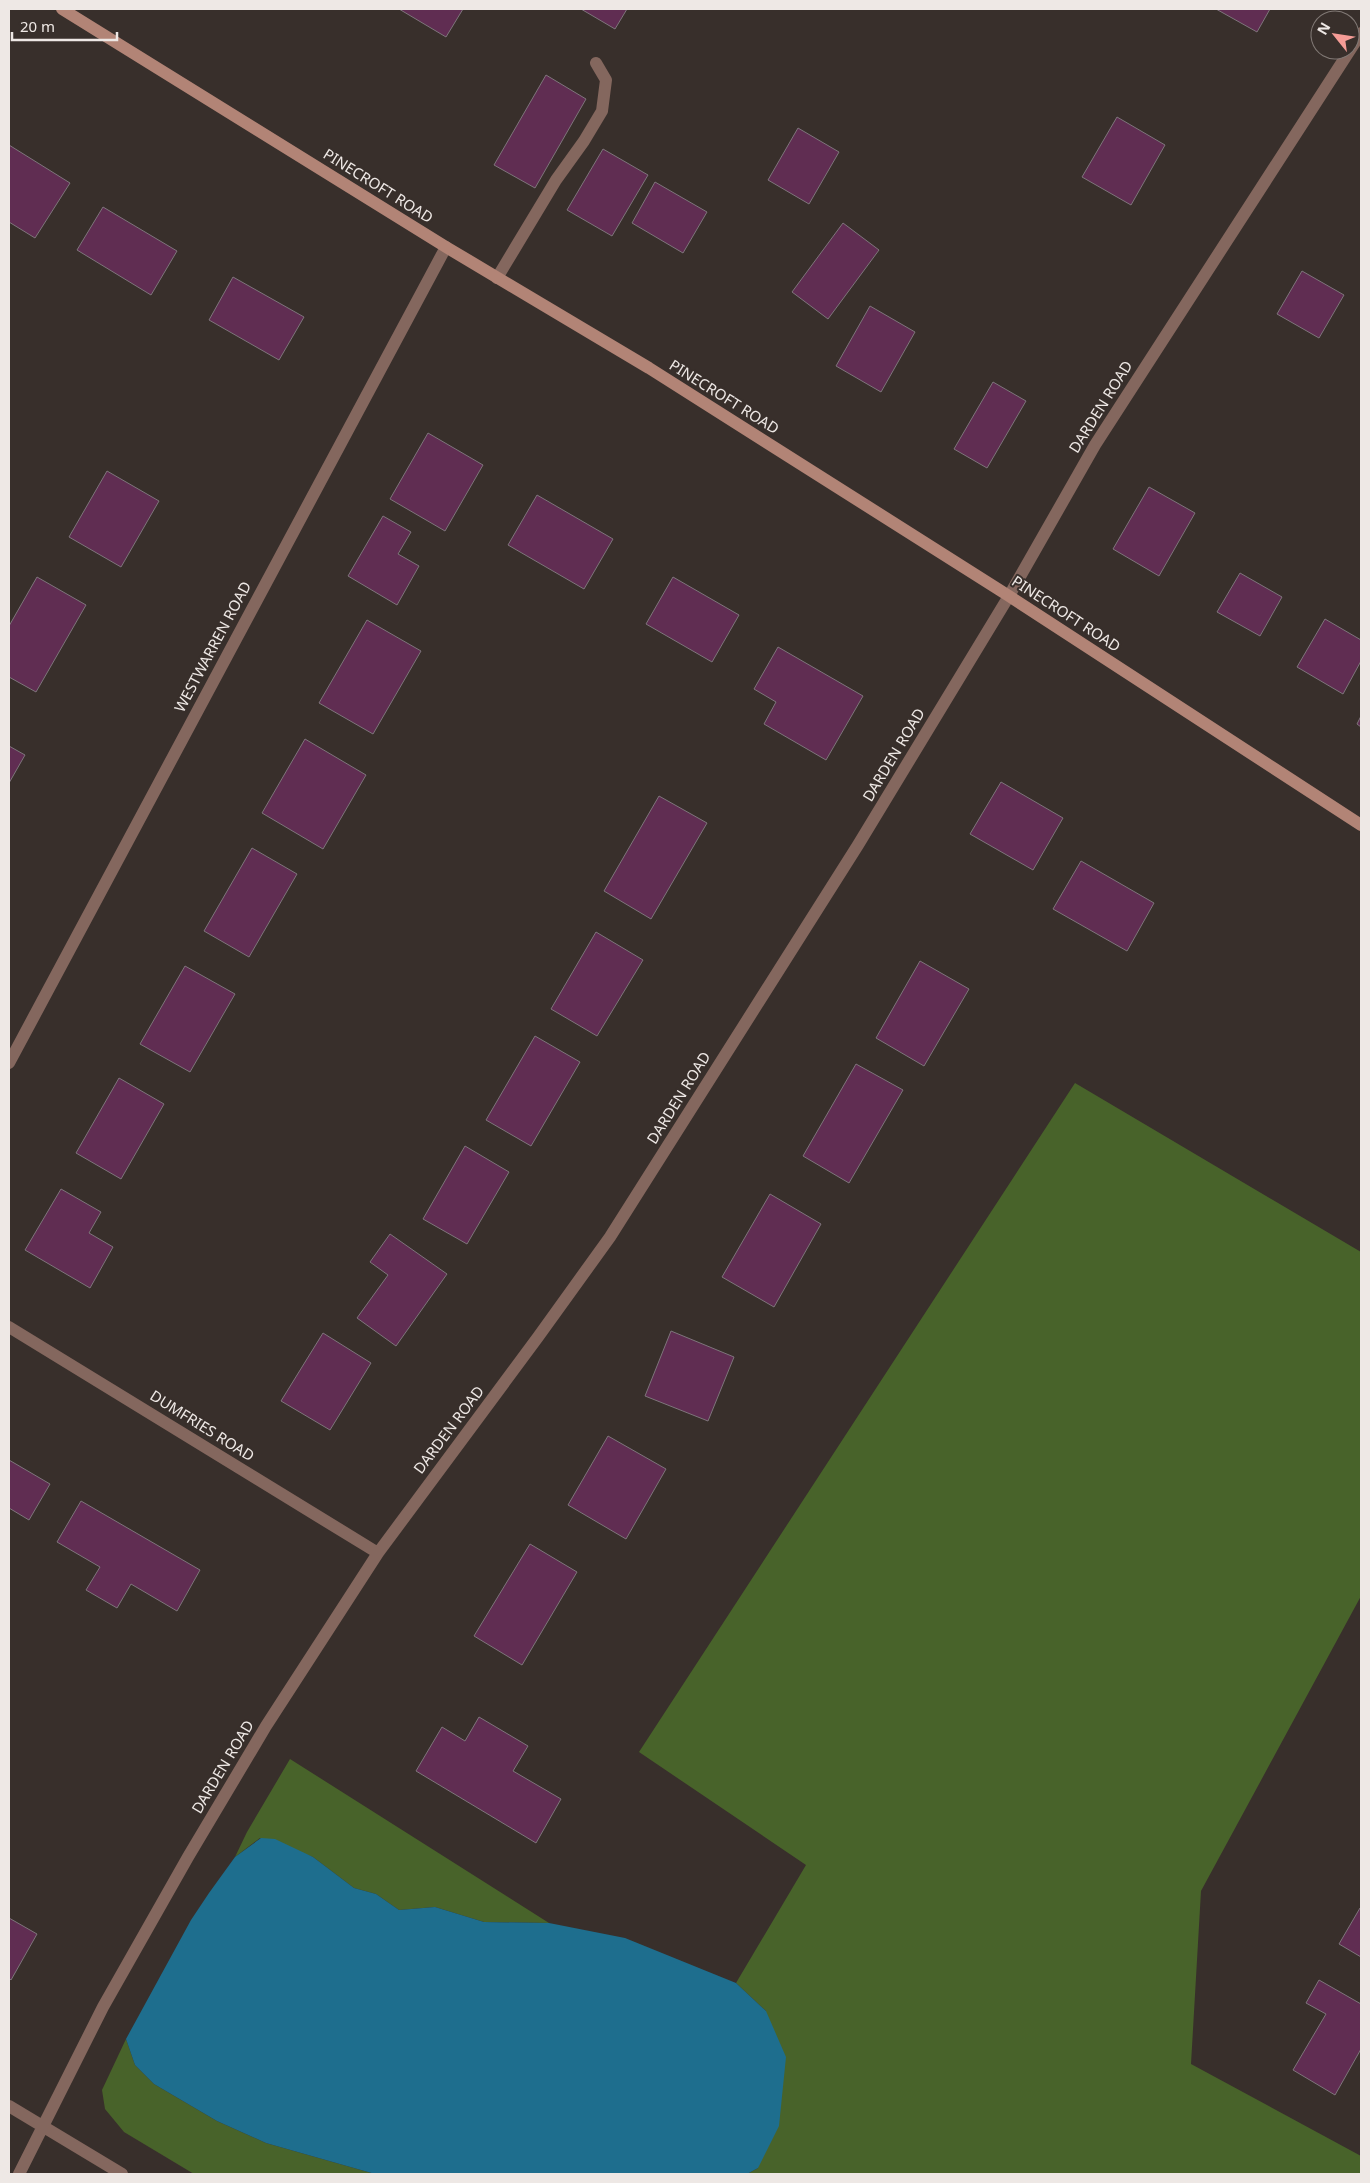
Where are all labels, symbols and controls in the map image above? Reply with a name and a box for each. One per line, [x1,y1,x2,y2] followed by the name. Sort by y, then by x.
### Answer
[12,10,118,42] scale bar
[1310,10,1360,60] north arrow
[20,16,55,36] text: 20 m
[1312,19,1334,38] text: N
[320,143,437,227] street label: PINECROFT ROAD
[666,354,783,438] street label: PINECROFT ROAD
[1064,356,1137,456] street label: DARDEN ROAD
[1008,571,1125,656] street label: PINECROFT ROAD
[169,578,255,715] street label: WESTWARREN ROAD
[857,704,929,805] street label: DARDEN ROAD
[642,1047,715,1147] street label: DARDEN ROAD
[408,1381,488,1478] street label: DARDEN ROAD
[147,1385,259,1465] street label: DUMFRIES ROAD
[186,1716,258,1817] street label: DARDEN ROAD

